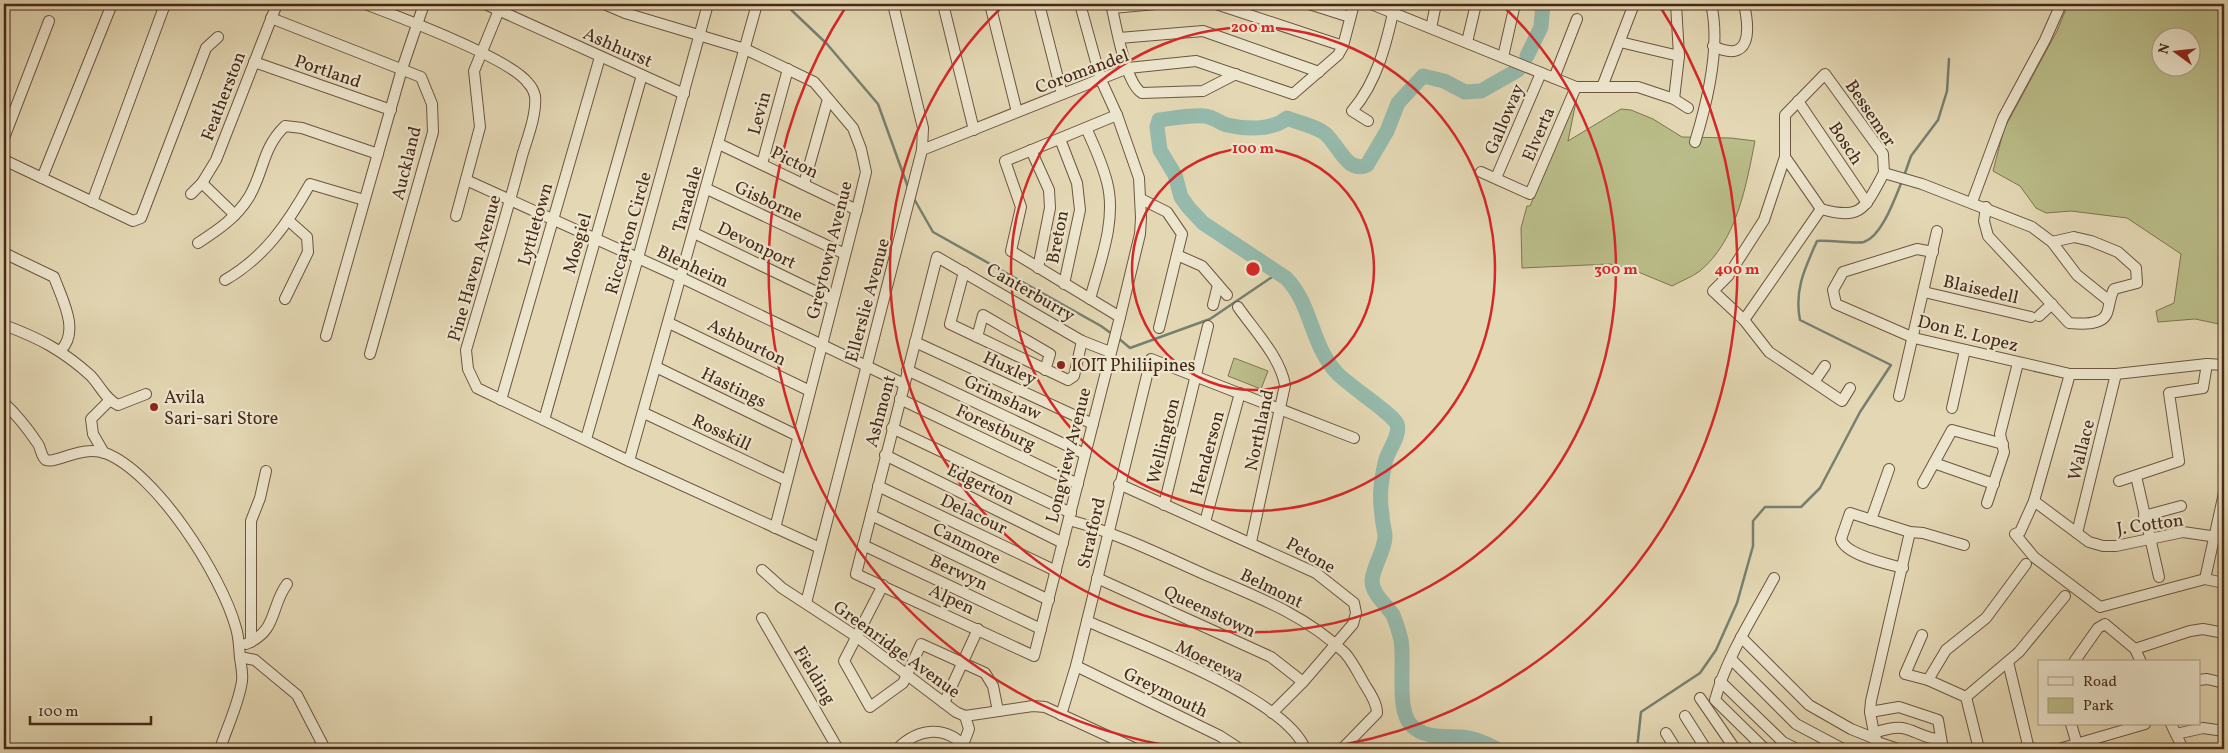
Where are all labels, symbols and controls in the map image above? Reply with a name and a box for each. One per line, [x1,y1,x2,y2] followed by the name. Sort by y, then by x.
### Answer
[1231,18,1275,39] text: 200 m
[579,22,656,75] street label: Ashhurst
[2150,28,2200,78] north arrow
[2154,42,2175,56] text: N
[1032,44,1133,101] street label: Coromandel
[196,48,253,145] street label: Featherston
[291,49,364,95] street label: Portland
[1838,75,1902,153] street label: Bessemer
[1479,80,1532,159] street label: Galloway
[743,89,778,138] street label: Levin
[1517,103,1562,166] street label: Elverta
[1822,117,1868,170] street label: Bosch
[386,124,429,203] street label: Auckland
[1232,139,1275,160] text: 100 m
[766,141,823,186] street label: Picton
[667,163,710,236] street label: Taradale
[600,169,659,298] street label: Riccarton Circle
[730,176,807,229] street label: Gisborne
[801,179,860,322] street label: Greytown Avenue
[513,180,560,269] street label: Lyttletown
[443,192,508,345] street label: Pine Haven Avenue
[1041,208,1076,266] street label: Breton
[558,210,599,277] street label: Mosgiel
[713,217,800,276] street label: Devonport
[840,236,897,365] street label: Ellerslie Avenue
[652,240,732,295] street label: Blenheim
[981,258,1079,329] street label: Canterburry
[1244,260,1262,278] centre of rings
[1594,260,1638,281] text: 300 m
[1715,260,1760,281] text: 400 m
[1940,270,2021,311] street label: Blaisedell
[1915,310,2021,359] street label: Don E. Lopez
[703,313,790,373] street label: Ashburton
[978,346,1041,393] street label: Huxley
[1071,354,1196,379] place label: IOIT Philiipines
[1055,359,1067,371] marker: IOIT Philiipines
[697,362,770,415] street label: Hastings
[960,370,1045,427] street label: Grimshaw
[860,373,903,450] street label: Ashmont
[1041,385,1098,526] street label: Longview Avenue
[164,386,278,432] place label: Avila Sari-sari Store
[1240,387,1281,473] street label: Northland
[1142,396,1187,487] street label: Wellington
[951,399,1039,458] street label: Forestburg
[148,401,160,413] marker: Avila Sari-sari Store
[1185,408,1232,499] street label: Henderson
[688,409,755,458] street label: Rosskill
[2063,417,2102,484] street label: Wallace
[942,458,1019,513] street label: Edgerton
[936,489,1011,542] street label: Delacour
[1072,495,1113,571] street label: Stratford
[2115,508,2185,543] street label: J. Cotton
[928,517,1005,572] street label: Canmore
[1281,532,1340,581] street label: Petone
[925,549,992,598] street label: Berwyn
[1235,563,1307,615] street label: Belmont
[924,579,978,622] street label: Alpen
[1159,580,1260,645] street label: Queenstown
[827,595,965,705] street label: Greenridge Avenue
[1171,635,1248,690] street label: Moerewa
[786,642,841,710] street label: Fielding
[2038,660,2200,726] legend
[1119,662,1212,725] street label: Greymouth
[2083,672,2117,693] text: Road
[30,693,151,725] scale bar
[2083,696,2114,717] text: Park
[38,702,78,723] text: 100 m

